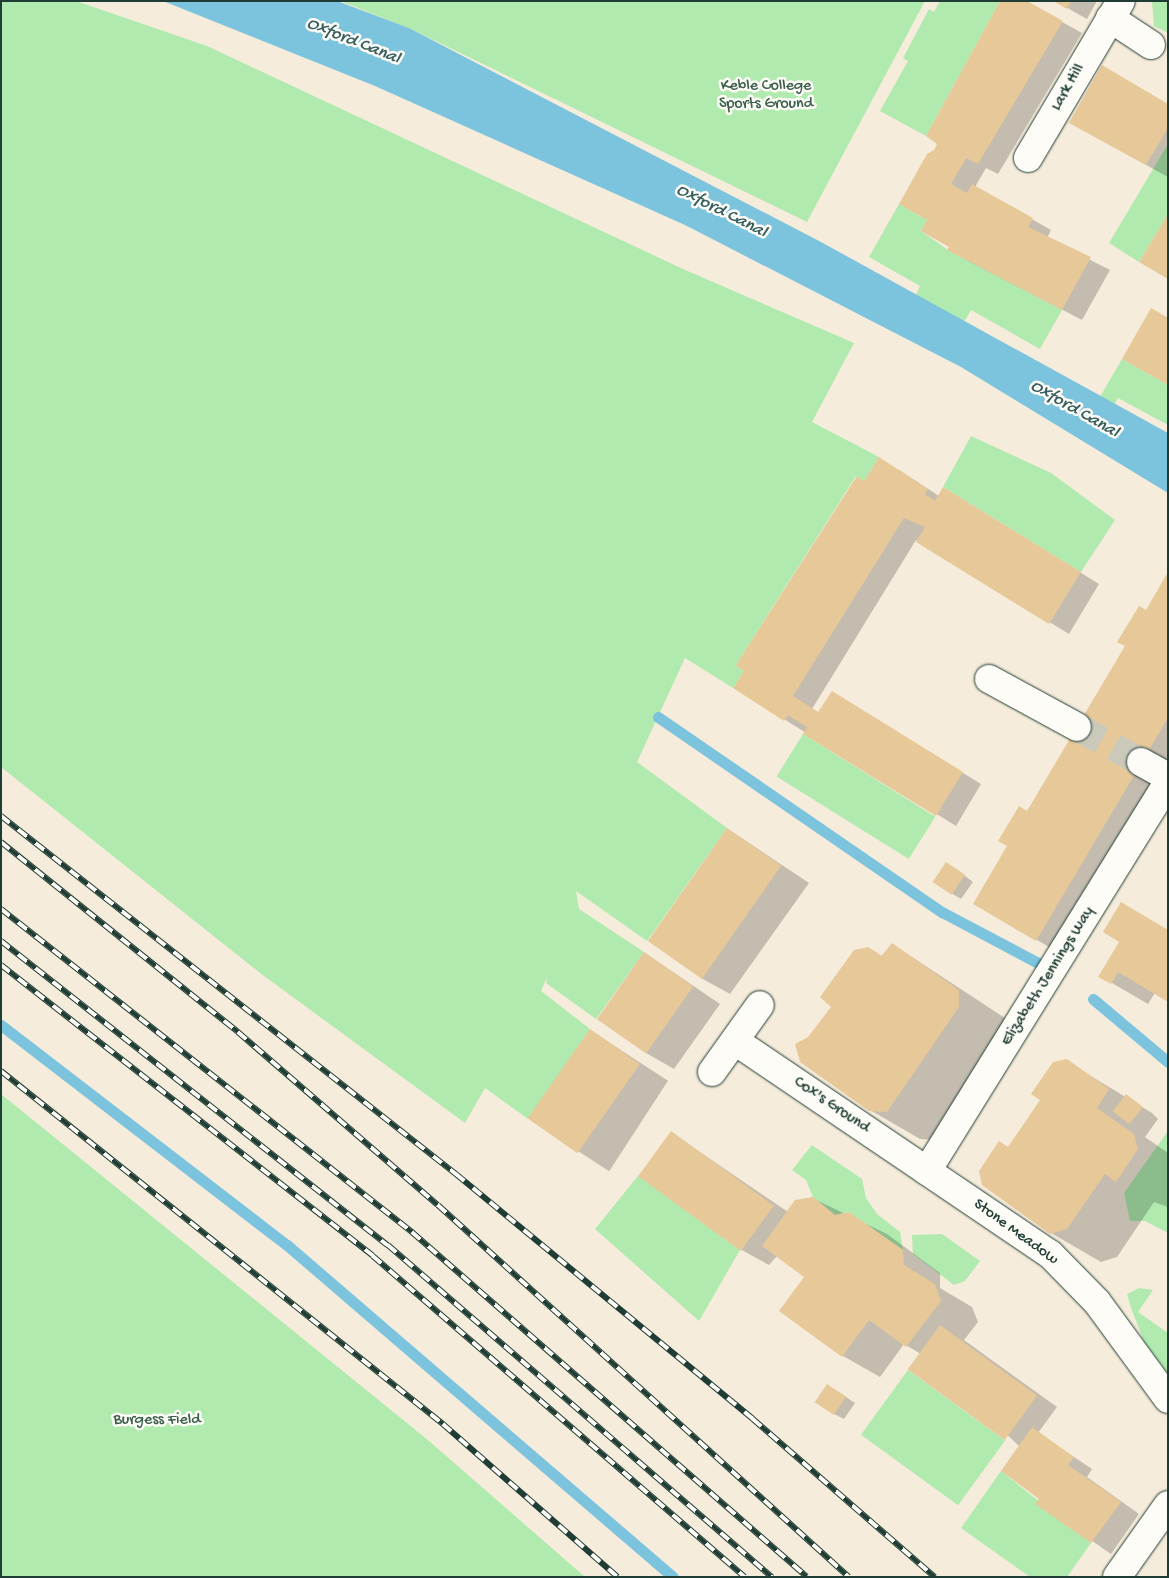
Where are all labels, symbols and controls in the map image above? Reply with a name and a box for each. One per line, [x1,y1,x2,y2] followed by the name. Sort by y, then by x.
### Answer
[303,14,403,70] water label: Oxford Canal
[1048,61,1090,115] street label: Lark Hill
[719,77,813,115] park label: Keble College Sports Ground
[672,180,770,244] water label: Oxford Canal
[1026,376,1122,444] water label: Oxford Canal
[998,904,1100,1050] street label: Elizabeth Jennings Way
[789,1074,873,1138] street label: Cox's Ground
[969,1196,1061,1270] street label: Stone Meadow
[113,1411,201,1431] park label: Burgess Field

